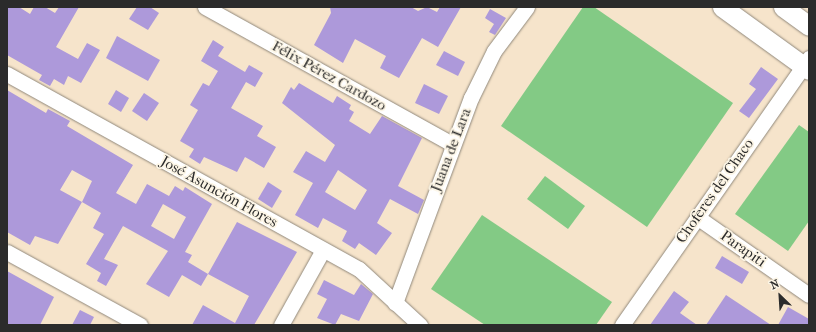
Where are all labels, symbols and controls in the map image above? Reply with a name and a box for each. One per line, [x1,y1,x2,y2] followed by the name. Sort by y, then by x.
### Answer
[269,37,389,115] street label: Félix Pérez Cardozo
[427,106,475,194] street label: Juana de Lara
[672,135,758,247] street label: Choferes del Chaco
[157,152,281,232] street label: José Asunción Flores
[717,227,769,271] street label: Parapiti
[760,276,800,316] north arrow
[768,277,781,292] text: N

